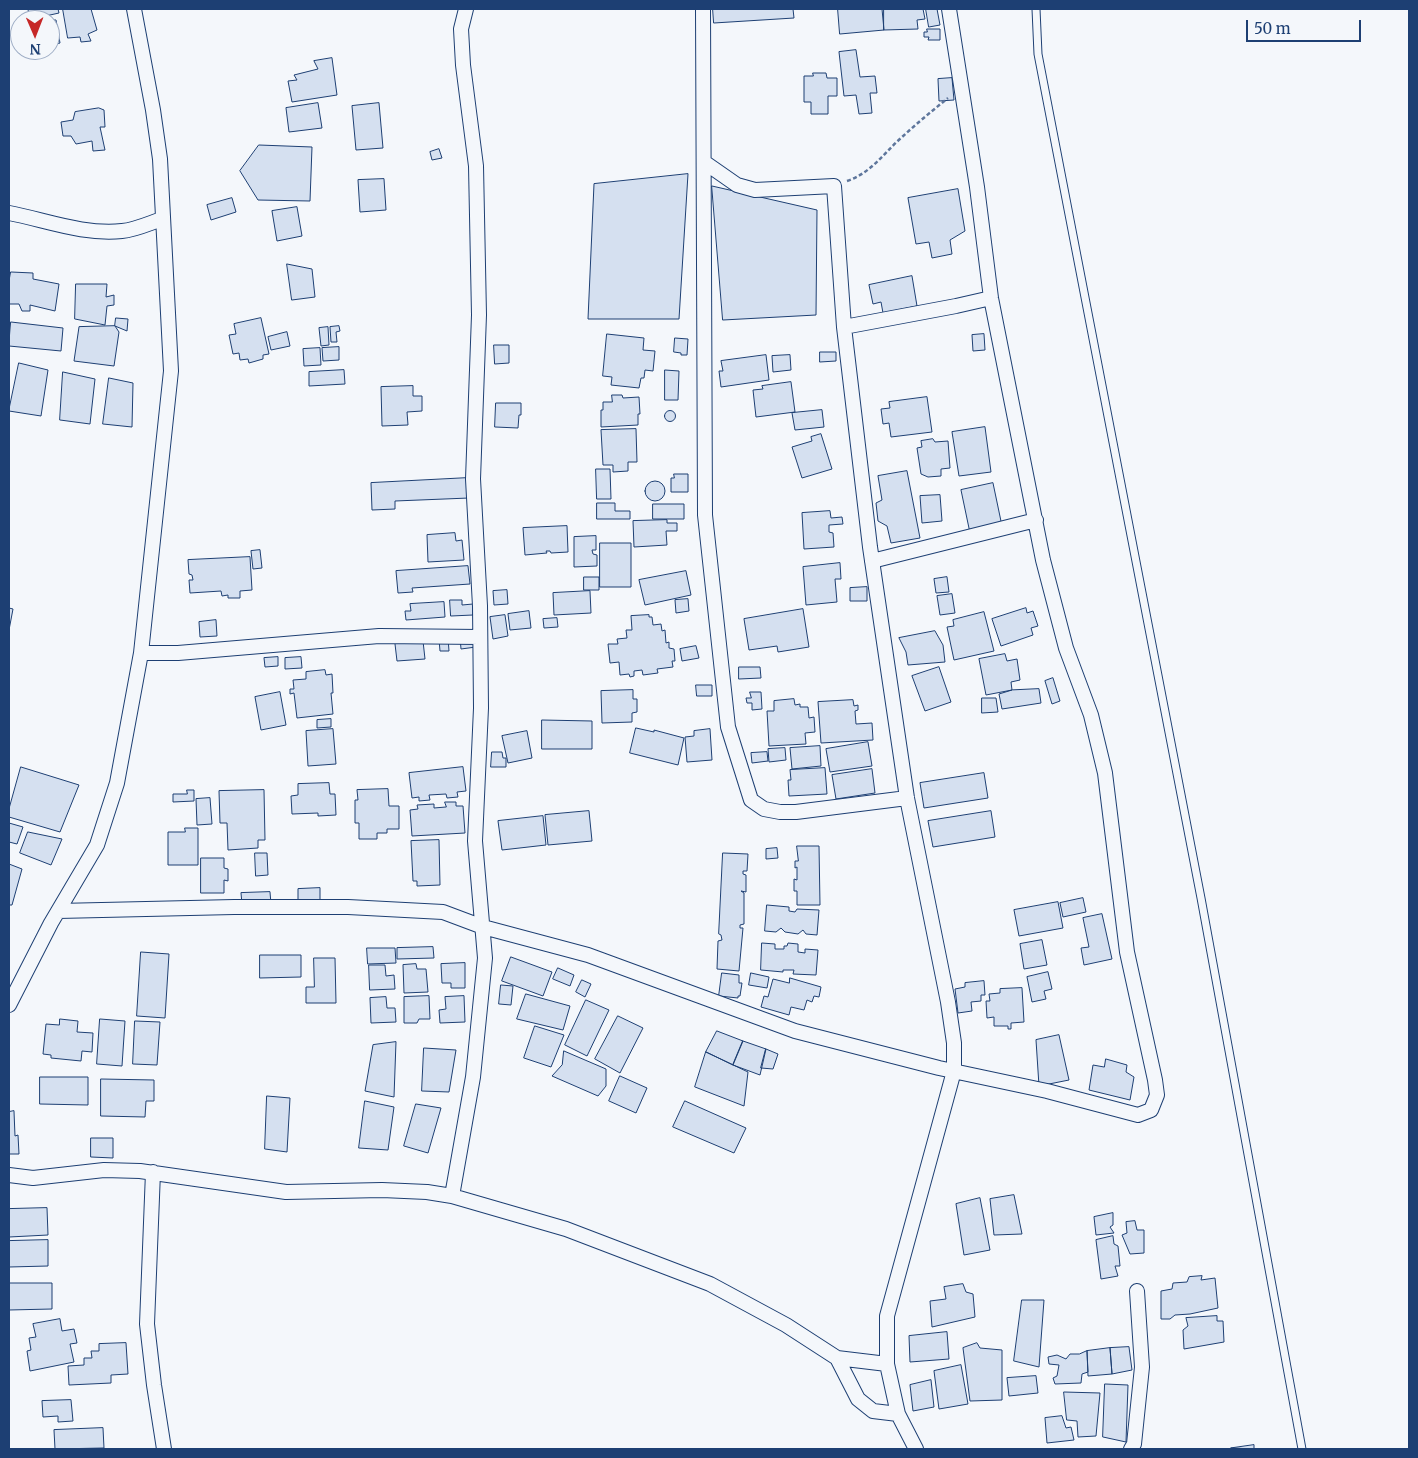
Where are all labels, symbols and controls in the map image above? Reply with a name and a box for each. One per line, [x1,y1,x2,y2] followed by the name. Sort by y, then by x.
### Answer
[10,10,60,60] north arrow
[1248,10,1363,42] scale bar
[1254,19,1291,38] text: 50 m
[30,40,41,58] text: N

